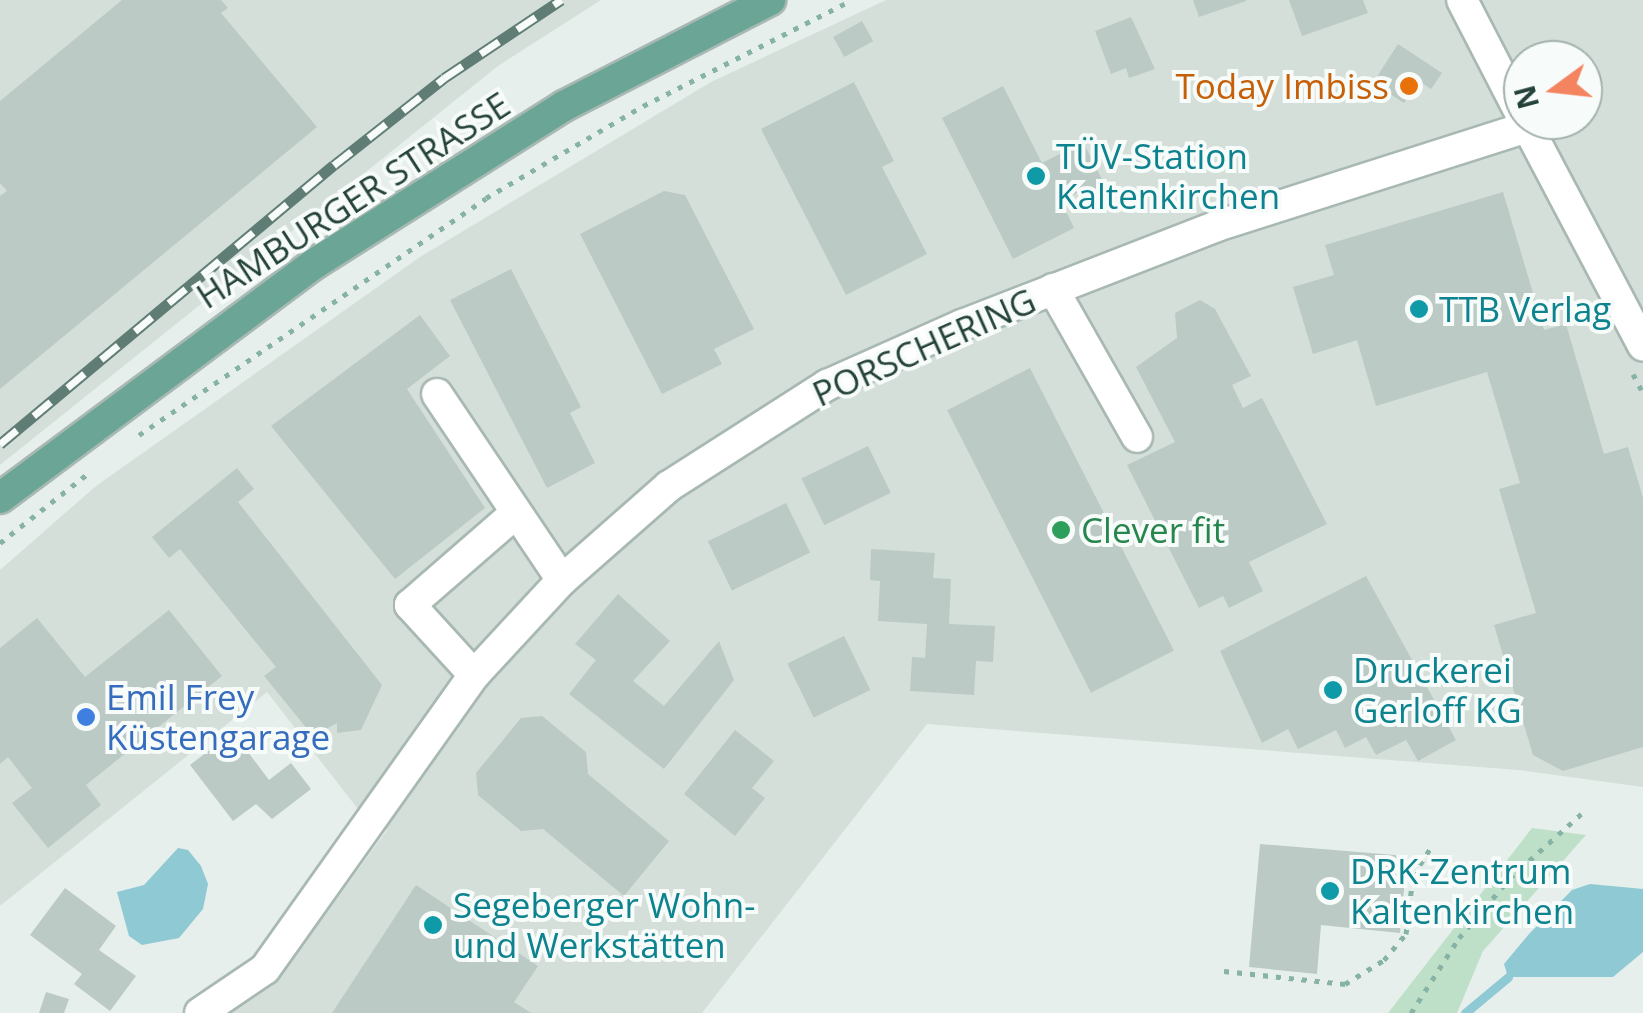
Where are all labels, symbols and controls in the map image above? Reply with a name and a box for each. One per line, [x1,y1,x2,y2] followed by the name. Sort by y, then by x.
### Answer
[1503,40,1603,140] north arrow
[1175,65,1389,107] place label: Today Imbiss
[1398,75,1420,97] marker: Today Imbiss
[1505,81,1547,113] text: N
[189,83,517,317] street label: HAMBURGER STRASSE
[1056,135,1280,217] place label: TÜV-Station Kaltenkirchen
[1025,165,1047,187] marker: TÜV-Station Kaltenkirchen
[806,279,1042,415] street label: PORSCHERING
[1439,288,1611,330] place label: TTB Verlag
[1408,298,1430,320] marker: TTB Verlag
[1081,509,1225,551] place label: Clever fit
[1050,519,1072,541] marker: Clever fit
[1353,649,1522,731] place label: Druckerei Gerloff KG
[106,676,330,758] place label: Emil Frey Küstengarage
[1322,679,1344,701] marker: Druckerei Gerloff KG
[75,706,97,728] marker: Emil Frey Küstengarage
[1350,850,1574,932] place label: DRK-Zentrum Kaltenkirchen
[1319,880,1341,902] marker: DRK-Zentrum Kaltenkirchen
[453,884,755,966] place label: Segeberger Wohn- und Werkstätten
[422,914,444,936] marker: Segeberger Wohn- und Werkstätten

